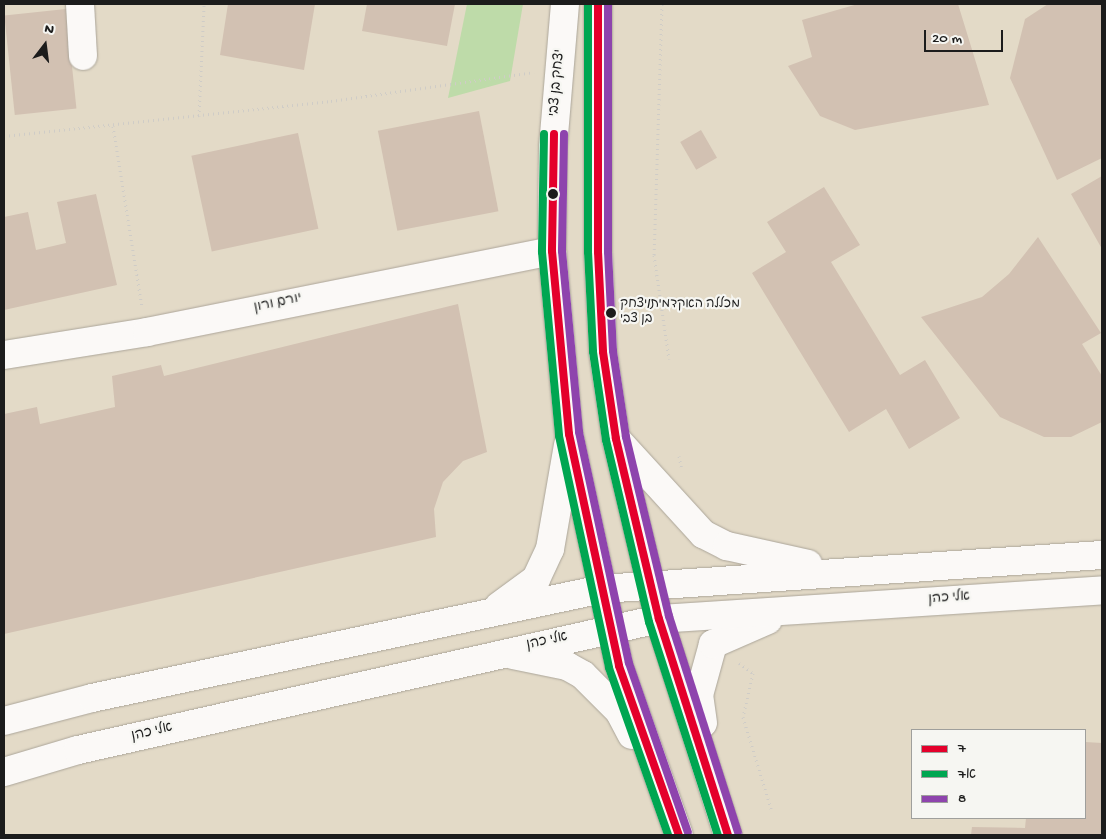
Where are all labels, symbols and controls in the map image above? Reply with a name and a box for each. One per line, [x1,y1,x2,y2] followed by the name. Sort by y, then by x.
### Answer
[20,20,70,70] north arrow
[926,20,1005,52] scale bar
[42,21,56,39] text: N
[932,30,962,48] text: 20 m
[547,49,569,117] street label: יצחק בן צבי
[548,189,558,199] unlabelled marker
[252,291,304,317] street label: יורם ורון
[620,298,740,329] place label: מכללה האקדמית/יצחק בן צבי
[606,308,616,318] marker: מכללה האקדמית/יצחק בן צבי
[928,589,970,609] street label: אלי כהן
[525,629,569,655] street label: אלי כהן
[130,720,174,746] street label: אלי כהן
[911,729,1086,819] legend
[958,740,966,758] text: 7
[958,766,976,784] text: 7א
[958,790,966,808] text: 8

